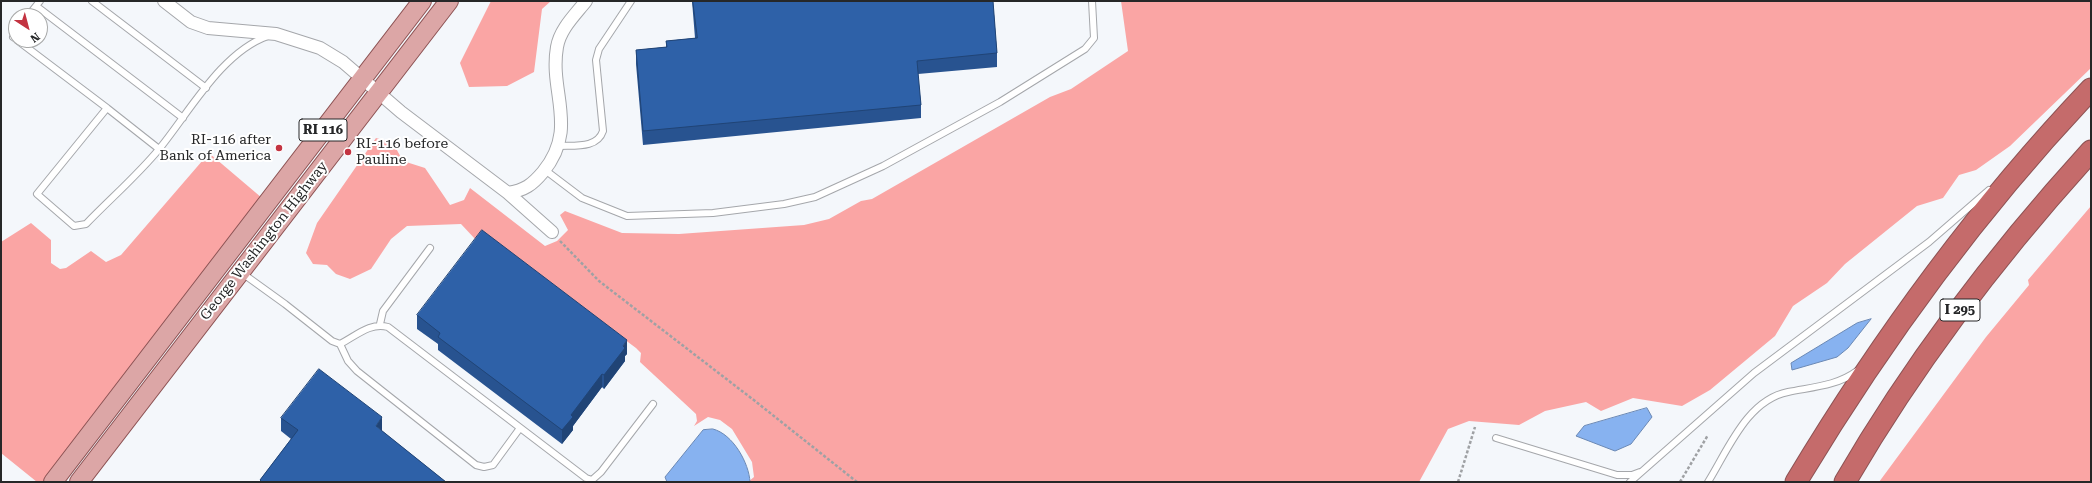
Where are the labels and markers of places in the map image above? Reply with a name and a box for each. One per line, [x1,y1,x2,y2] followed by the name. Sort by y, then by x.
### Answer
[160,132,271,164] place label: RI-116 after Bank of America
[356,136,448,168] place label: RI-116 before Pauline
[274,143,284,153] marker: RI-116 after Bank of America
[343,147,353,157] marker: RI-116 before Pauline

